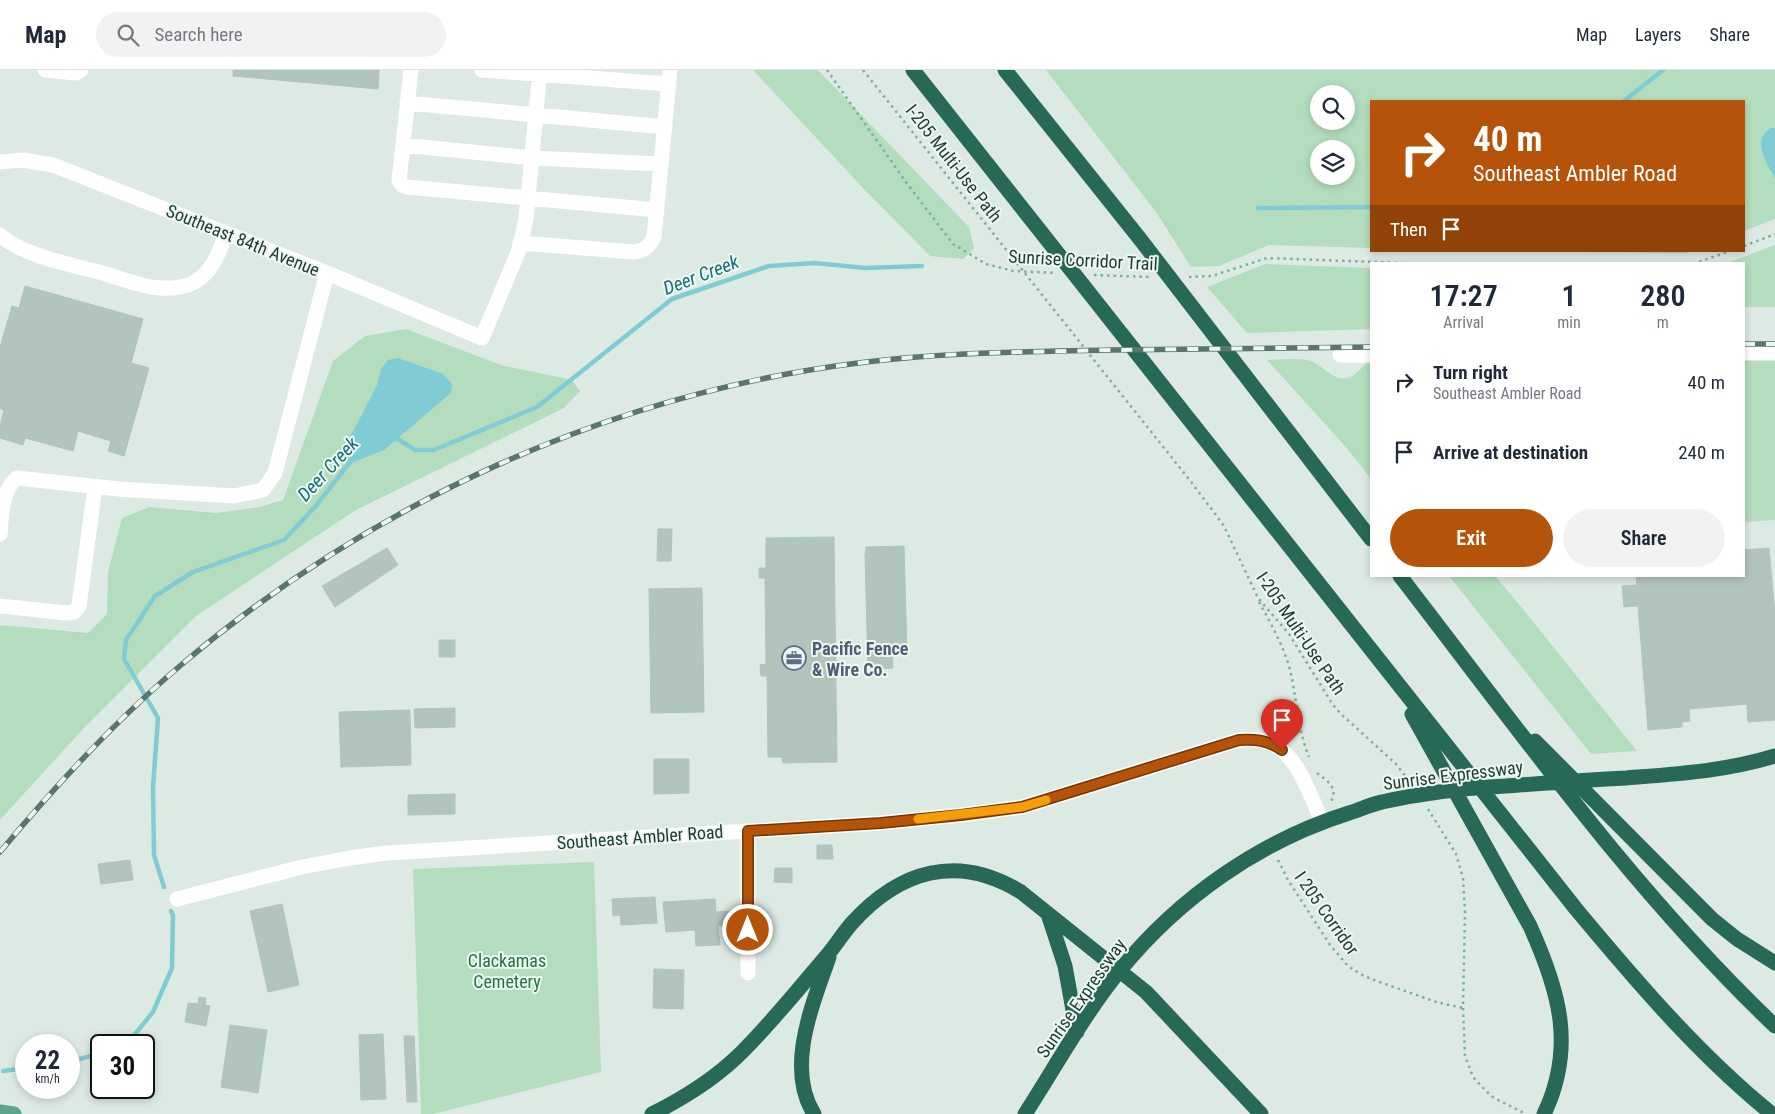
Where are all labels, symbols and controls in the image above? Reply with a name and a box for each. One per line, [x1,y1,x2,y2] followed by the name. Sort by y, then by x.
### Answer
[96,12,446,57] search box
[25,21,66,49] text: Map
[114,21,142,49] icon: search
[154,23,243,46] text: Search here
[1576,24,1607,45] text: Map
[1635,24,1682,45] text: Layers
[1710,24,1750,45] text: Share
[1310,85,1355,185] map controls
[1310,85,1355,130] button: search
[902,100,1006,226] street label: I-205 Multi-Use Path
[1473,119,1542,160] text: 40 m
[1390,120,1455,185] icon: right
[1310,140,1355,185] button: layers
[1473,161,1677,186] text: Southeast Ambler Road
[163,200,323,280] street label: Southeast 84th Avenue
[1437,215,1465,243] icon: arrive
[1390,218,1427,241] text: Then
[1008,246,1158,274] street label: Sunrise Corridor Trail
[660,250,743,300] water label: Deer Creek
[1429,278,1498,313] text: 17:27
[1561,278,1577,313] text: 1
[1640,278,1685,313] text: 280
[1443,313,1484,332] text: Arrival
[1557,313,1581,332] text: min
[1657,313,1669,332] text: m
[1433,361,1508,384] text: Turn right
[1390,368,1418,396] icon: right
[1688,371,1725,394] text: 40 m
[1433,384,1581,403] text: Southeast Ambler Road
[293,432,364,506] water label: Deer Creek
[1390,438,1418,466] icon: arrive
[1433,441,1588,464] text: Arrive at destination
[1678,441,1725,464] text: 240 m
[1390,509,1553,567] button: Exit
[1563,509,1725,567] button: Share
[1252,568,1350,698] street label: I-205 Multi-Use Path
[812,638,909,680] place label: Pacific Fence & Wire Co.
[781,645,807,671] office icon: Pacific Fence & Wire Co.
[1261,699,1303,750] pin
[1268,706,1296,734] icon: arrive
[1382,756,1525,794] street label: Sunrise Expressway
[556,821,724,853] street label: Southeast Ambler Road
[1291,867,1364,959] street label: I 205 Corridor
[721,903,773,955] position arrow
[1032,934,1130,1062] street label: Sunrise Expressway
[468,950,546,992] park label: Clackamas Cemetery
[90,1034,155,1099] speed limit sign: 30
[35,1046,60,1075] text: 22
[35,1072,60,1086] text: km/h

